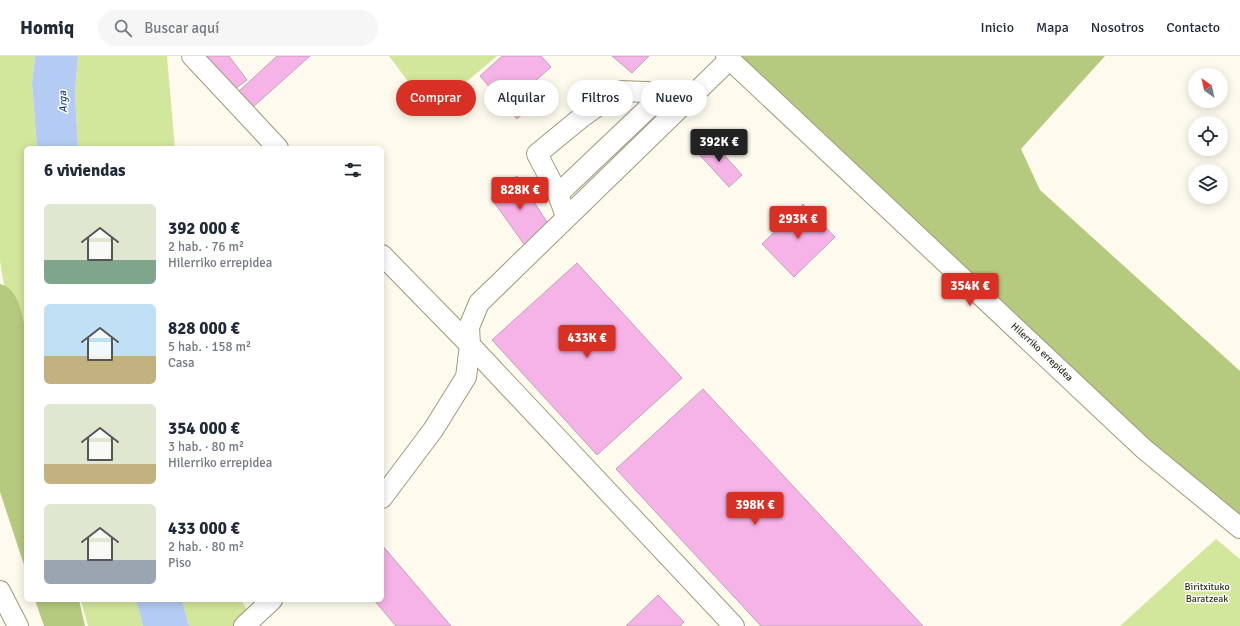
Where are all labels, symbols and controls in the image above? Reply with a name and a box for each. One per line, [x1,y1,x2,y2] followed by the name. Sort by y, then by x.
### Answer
[98,10,378,46] search box
[20,16,74,40] text: Homiq
[112,17,134,39] icon: search
[144,19,219,37] text: Buscar aquí
[981,19,1014,36] text: Inicio
[1036,19,1069,36] text: Mapa
[1091,19,1144,36] text: Nosotros
[1166,19,1220,36] text: Contacto
[1188,68,1228,108] north arrow
[1188,68,1228,204] map controls
[396,80,476,116] chip: Comprar
[484,80,559,116] chip: Alquilar
[567,80,633,116] chip: Filtros
[641,80,707,116] chip: Nuevo
[56,90,70,113] water label: Arga
[1188,116,1228,156] button: locate
[686,129,752,163] pin: 392K €
[699,134,739,150] text: 392K €
[342,159,364,181] icon: filters
[44,160,126,181] text: 6 viviendas
[1188,164,1228,204] button: layers
[487,177,553,211] pin: 828K €
[500,182,540,198] text: 828K €
[765,206,831,240] pin: 293K €
[778,211,818,227] text: 293K €
[168,218,240,239] text: 392 000 €
[76,220,124,268] icon: home
[168,239,244,255] text: 2 hab. · 76 m²
[168,255,272,271] text: Hilerriko errepidea
[937,273,1003,307] pin: 354K €
[950,278,990,294] text: 354K €
[168,318,240,339] text: 828 000 €
[76,320,124,368] icon: home
[1009,320,1075,384] street label: Hilerriko errepidea
[554,325,620,359] pin: 433K €
[567,330,607,346] text: 433K €
[168,339,251,355] text: 5 hab. · 158 m²
[168,355,195,371] text: Casa
[168,418,240,439] text: 354 000 €
[76,420,124,468] icon: home
[168,439,244,455] text: 3 hab. · 80 m²
[168,455,272,471] text: Hilerriko errepidea
[722,492,788,526] pin: 398K €
[735,497,775,513] text: 398K €
[168,518,240,539] text: 433 000 €
[76,520,124,568] icon: home
[168,539,244,555] text: 2 hab. · 80 m²
[168,555,191,571] text: Piso
[1184,581,1230,605] park label: Biritxituko Baratzeak

